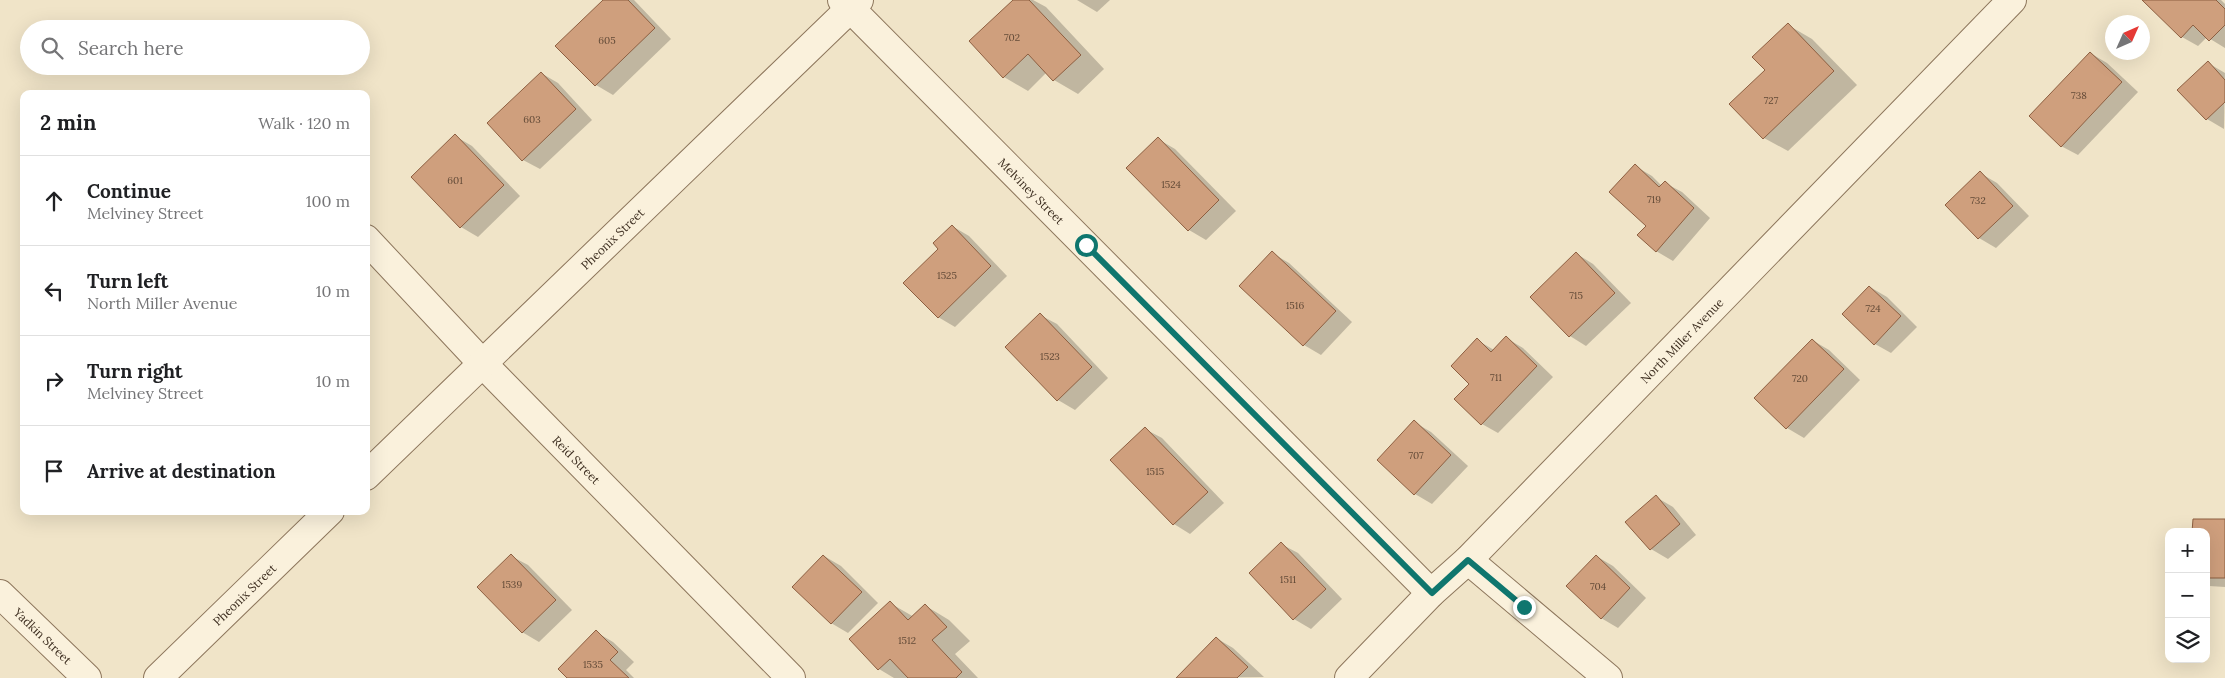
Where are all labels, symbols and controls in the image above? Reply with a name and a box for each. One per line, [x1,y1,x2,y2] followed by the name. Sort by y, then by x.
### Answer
[2105,15,2150,60] north arrow
[20,20,370,75] search box
[1004,31,1020,44] house number: 702
[38,34,66,62] icon: search
[598,34,616,47] house number: 605
[78,36,184,60] text: Search here
[2071,89,2087,102] house number: 738
[1764,94,1779,107] house number: 727
[40,109,96,136] text: 2 min
[258,113,350,133] text: Walk · 120 m
[523,113,541,126] house number: 603
[995,155,1068,227] street label: Melviney Street
[447,174,463,187] house number: 601
[1161,178,1181,191] house number: 1524
[87,179,171,203] text: Continue
[40,187,68,215] icon: ahead
[306,191,350,211] text: 100 m
[1647,193,1661,206] house number: 719
[1970,194,1986,207] house number: 732
[87,203,203,223] text: Melviney Street
[577,204,647,272] street label: Pheonix Street
[1075,234,1098,257] route start
[87,269,168,293] text: Turn left
[937,269,957,282] house number: 1525
[40,277,68,305] icon: left
[316,281,350,301] text: 10 m
[1569,289,1583,302] house number: 715
[87,293,237,313] text: North Miller Avenue
[1637,294,1727,386] street label: North Miller Avenue
[1286,299,1304,312] house number: 1516
[1865,302,1881,315] house number: 724
[1040,350,1060,363] house number: 1523
[87,359,183,383] text: Turn right
[40,367,68,395] icon: right
[316,371,350,391] text: 10 m
[1490,371,1502,384] house number: 711
[1792,372,1808,385] house number: 720
[87,383,203,403] text: Melviney Street
[550,432,604,487] street label: Reid Street
[1408,449,1424,462] house number: 707
[40,457,68,485] icon: arrive
[87,459,276,483] text: Arrive at destination
[1146,465,1164,478] house number: 1515
[2165,528,2210,663] map controls
[2165,528,2210,573] button: +
[209,560,279,628] street label: Pheonix Street
[1280,573,1297,586] house number: 1511
[2165,573,2210,618] button: −
[502,578,522,591] house number: 1539
[1590,580,1607,593] house number: 704
[1513,596,1536,619] route end
[10,604,76,667] street label: Yadkin Street
[2165,618,2210,663] button: layers
[898,634,916,647] house number: 1512
[583,658,603,671] house number: 1535

